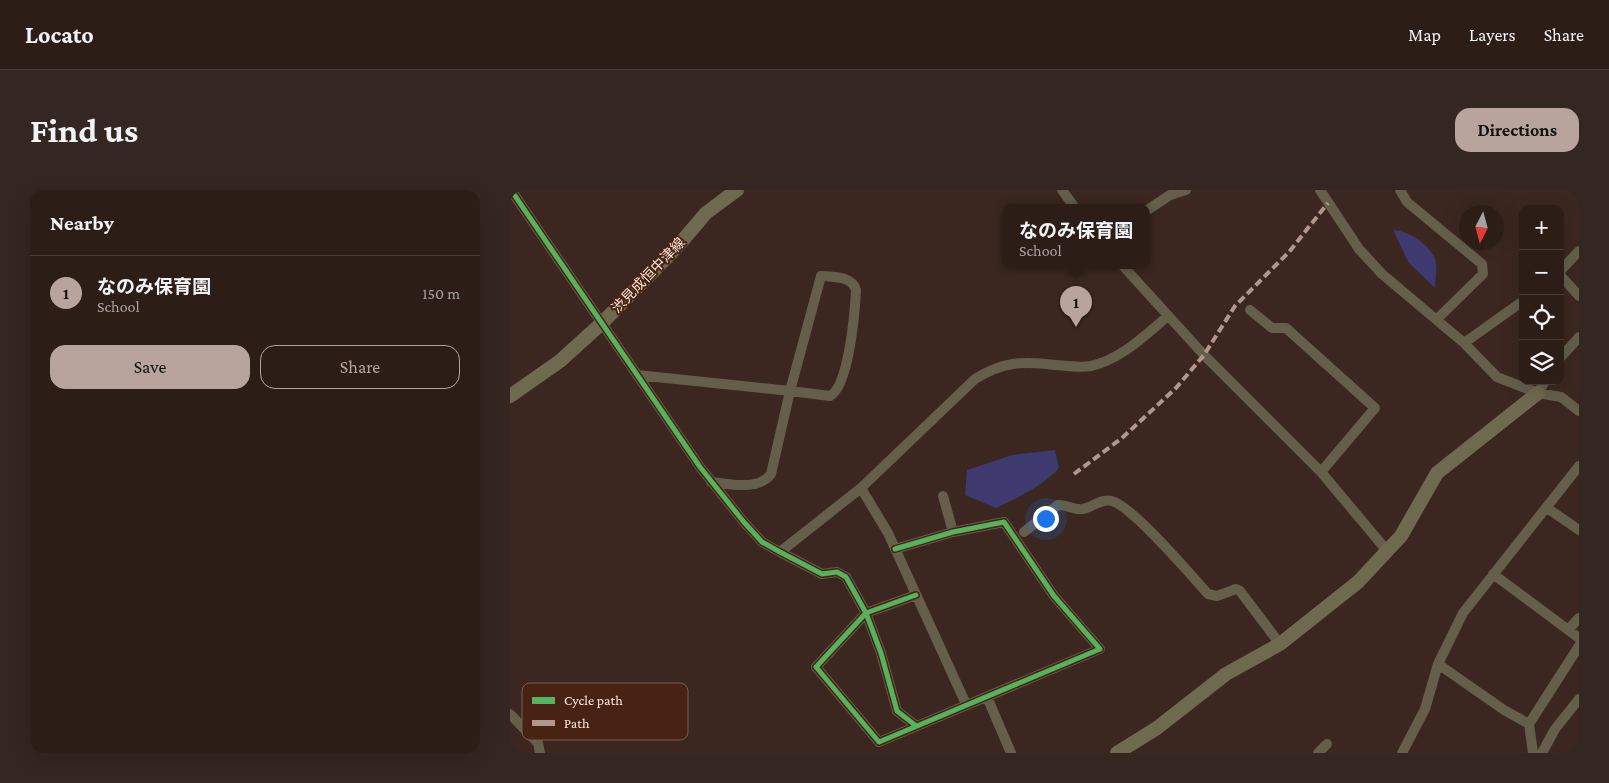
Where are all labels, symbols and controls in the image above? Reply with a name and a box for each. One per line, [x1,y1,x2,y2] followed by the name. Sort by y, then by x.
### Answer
[25,21,94,48] text: Locato
[1408,25,1441,45] text: Map
[1469,25,1516,45] text: Layers
[1544,25,1584,45] text: Share
[1455,108,1579,152] button: Directions
[30,111,138,150] text: Find us
[1002,204,1150,269] popup
[1459,205,1504,250] north arrow
[1519,205,1564,385] map controls
[1519,205,1564,250] button: +
[50,211,114,235] text: Nearby
[1019,220,1133,241] text: なのみ保育園
[608,234,688,316] street label: 渋見成恒中津線
[1019,242,1062,259] text: School
[1519,250,1564,295] button: −
[97,276,211,297] text: なのみ保育園
[63,285,69,302] text: 1
[422,285,460,302] text: 150 m
[1060,286,1092,327] pin: 1
[1519,295,1564,340] button: locate
[97,298,140,315] text: School
[1519,340,1564,385] button: layers
[50,345,250,389] button: Save
[260,345,460,389] button: Share
[1033,506,1059,532] your location
[522,683,688,740] legend
[564,692,623,708] text: Cycle path
[564,715,590,731] text: Path

